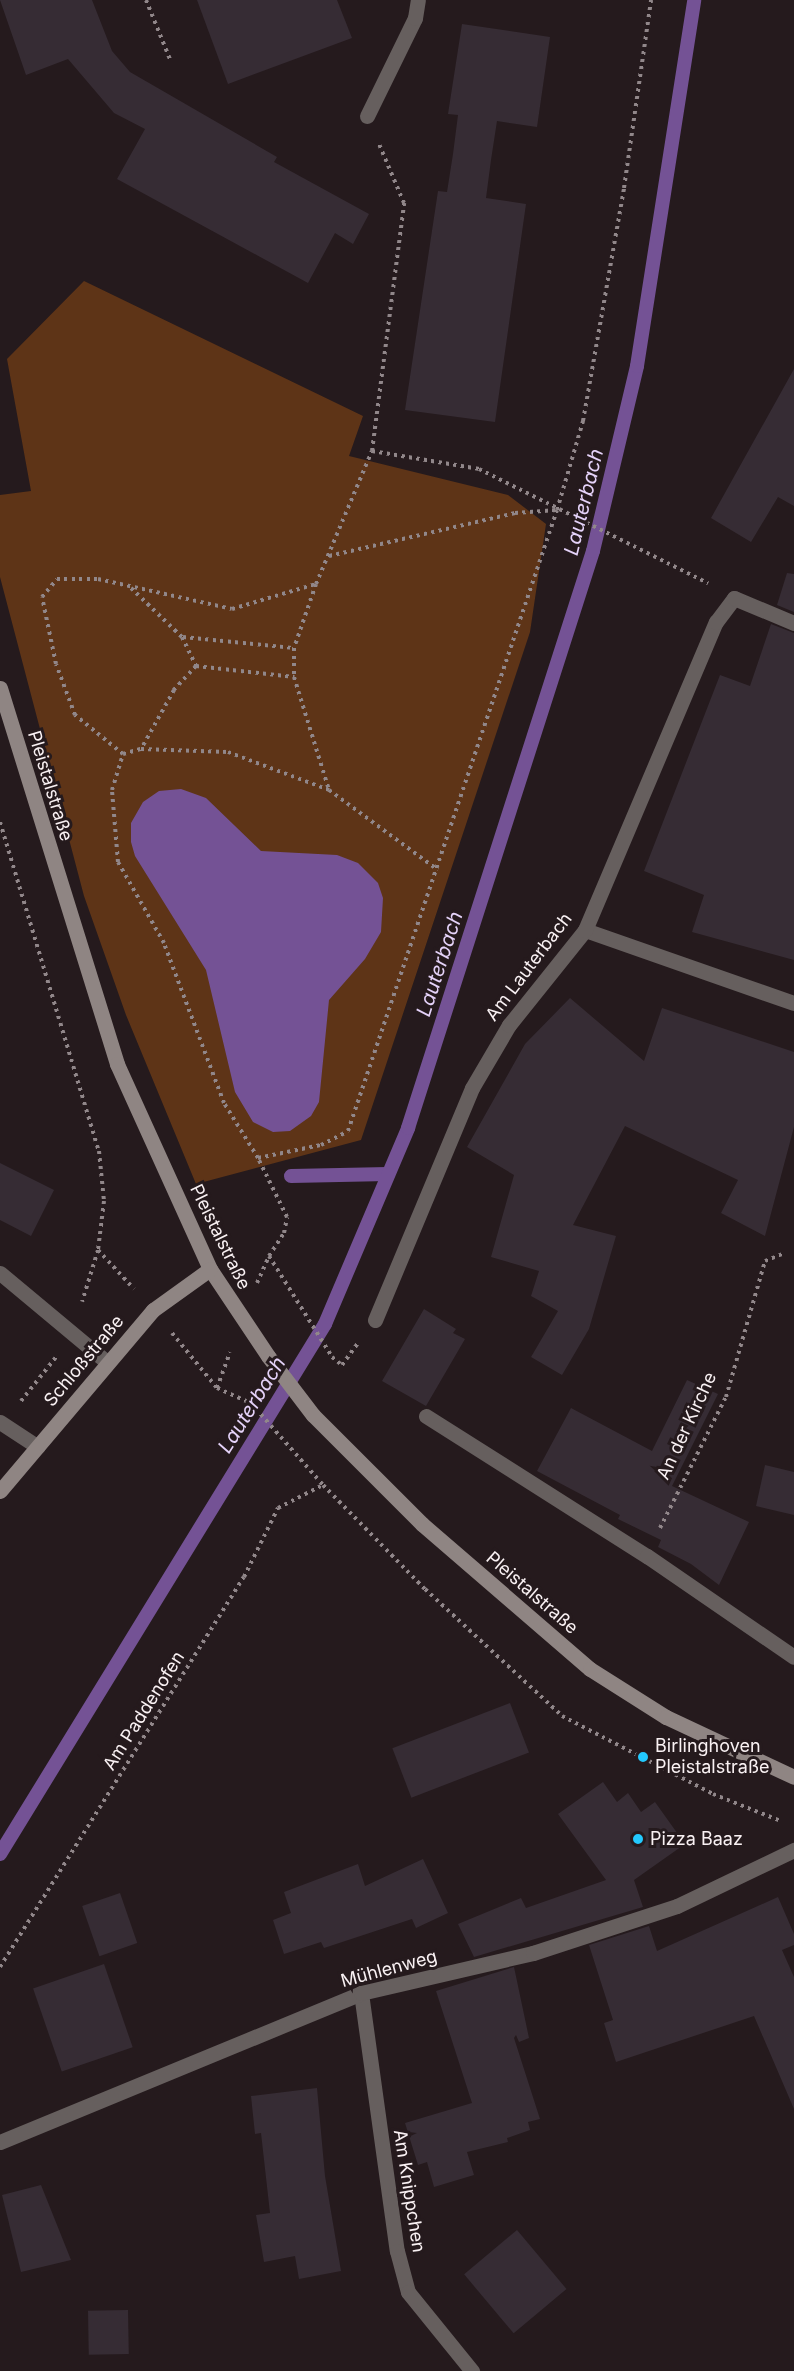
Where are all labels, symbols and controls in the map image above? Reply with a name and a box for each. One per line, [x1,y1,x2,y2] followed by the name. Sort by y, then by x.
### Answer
[559,446,609,558] water label: Lauterbach
[23,728,77,844] street label: Pleistalstraße
[412,908,468,1020] water label: Lauterbach
[481,909,577,1025] street label: Am Lauterbach
[185,1181,255,1293] street label: Pleistalstraße
[40,1311,128,1411] street label: Schloßstraße
[213,1352,291,1458] water label: Lauterbach
[653,1369,721,1483] street label: An der Kirche
[482,1547,582,1639] street label: Pleistalstraße
[99,1648,189,1774] street label: Am Paddenofen
[655,1736,770,1778] place label: Birlinghoven Pleistalstraße
[636,1750,650,1764] marker: Birlinghoven Pleistalstraße
[650,1828,743,1850] place label: Pizza Baaz
[631,1832,645,1846] marker: Pizza Baaz
[338,1946,440,1992] street label: Mühlenweg
[389,2128,429,2254] street label: Am Knippchen

